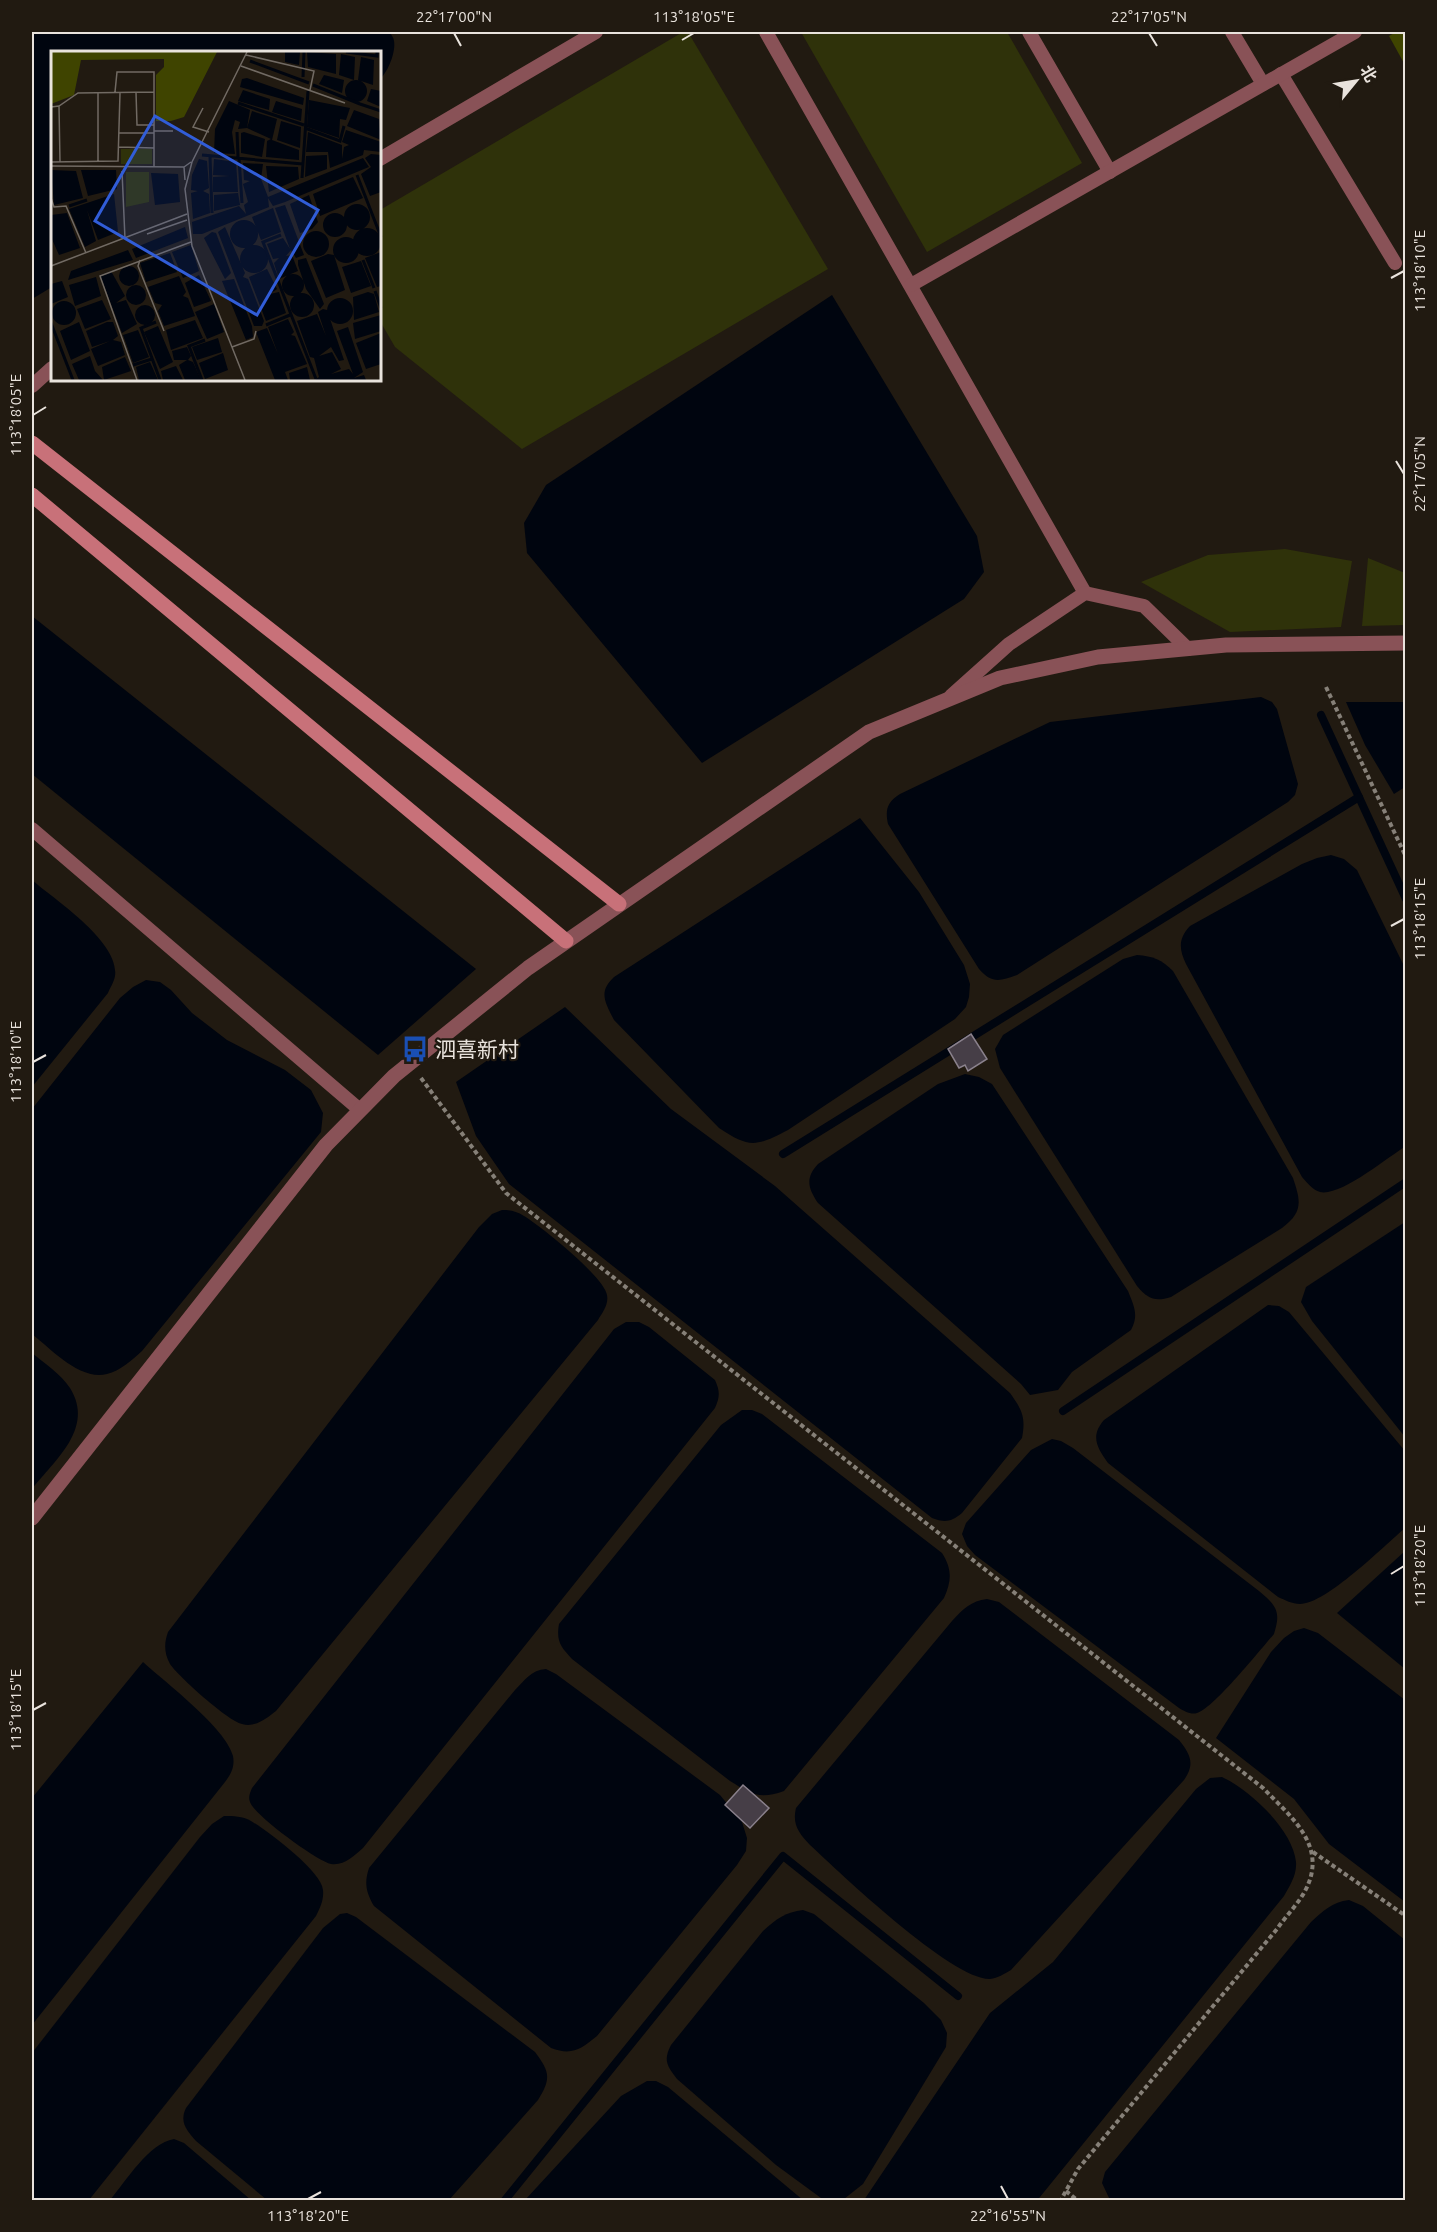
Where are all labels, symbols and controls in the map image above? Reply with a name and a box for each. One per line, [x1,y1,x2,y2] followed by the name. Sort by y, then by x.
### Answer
[416,8,492,25] text: 22°17'00"N
[653,8,735,25] text: 113°18'05"E
[1111,8,1187,25] text: 22°17'05"N
[51,51,381,381] inset map
[1326,51,1386,111] north arrow
[1357,62,1381,85] text: 北
[1411,230,1428,312] text: 113°18'10"E
[7,374,24,456] text: 113°18'05"E
[1411,436,1428,512] text: 22°17'05"N
[1411,878,1428,960] text: 113°18'15"E
[7,1021,24,1103] text: 113°18'10"E
[400,1034,430,1064] bus stop icon: 泗喜新村
[435,1037,519,1061] place label: 泗喜新村
[1411,1525,1428,1607] text: 113°18'20"E
[7,1669,24,1751] text: 113°18'15"E
[267,2207,349,2224] text: 113°18'20"E
[970,2207,1046,2224] text: 22°16'55"N

